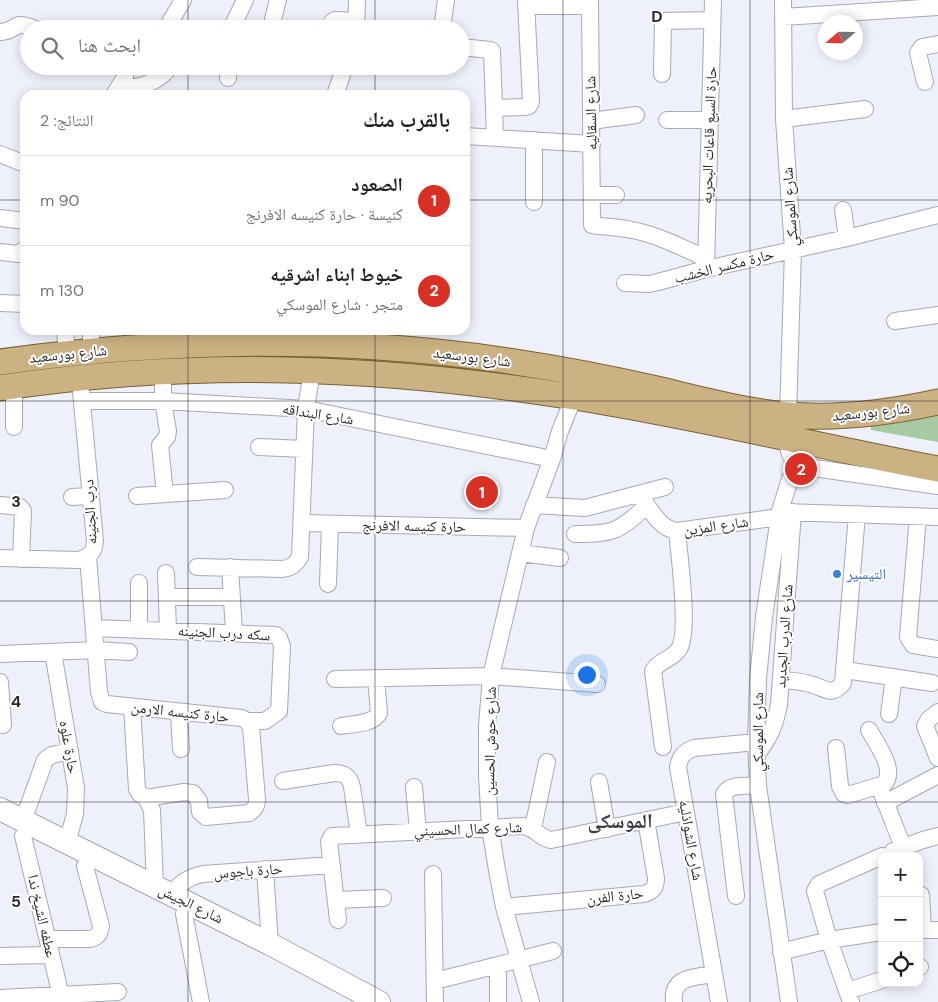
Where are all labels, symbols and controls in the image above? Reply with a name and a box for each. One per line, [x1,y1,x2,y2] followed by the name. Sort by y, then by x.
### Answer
[651,6,663,27] text: D
[818,15,863,60] north arrow
[20,20,470,75] search box
[78,33,141,58] text: ابحث هنا
[38,34,66,62] icon: search
[697,65,721,204] street label: حارة السبع قاعات البحريه
[580,76,602,150] street label: شارع السقاليه
[363,106,450,134] text: بالقرب منك
[40,110,93,131] text: النتائج: 2
[777,166,805,247] street label: شارع الموسكي
[351,172,403,197] text: الصعود
[40,190,80,211] text: 90 m
[431,190,437,211] text: 1
[246,204,403,225] text: كنيسة · حارة كنيسه الافرنج
[672,244,776,288] street label: حارة مكسر الخشب
[270,262,403,287] text: خيوط ابناء اشرقيه
[40,280,84,301] text: 130 m
[429,280,439,301] text: 2
[276,294,403,315] text: متجر · شارع الموسكي
[28,340,108,368] street label: شارع بورسعيد
[432,342,512,372] street label: شارع بورسعيد
[831,398,911,426] street label: شارع بورسعيد
[281,399,355,430] street label: شارع البنداقه
[785,450,817,488] pin: 2
[466,473,498,511] pin: 1
[78,479,102,545] street label: درب الجنينه
[11,491,21,512] text: 3
[682,512,750,540] street label: شارع المزين
[362,515,467,537] street label: حارة كنيسه الافرنج
[846,564,886,584] place label: التيسير
[831,568,843,580] marker: التيسير
[770,583,798,688] street label: شارع الدرب الجديد
[177,621,271,645] street label: سكه درب الجنينه
[574,662,600,688] your location
[479,686,501,796] street label: شارع حوش الحسين
[11,691,21,712] text: 4
[748,692,770,772] street label: شارع الموسكي
[130,697,231,727] street label: حارة كنيسه الارمن
[54,719,84,776] street label: حارة علوه
[674,798,708,882] street label: شارع الشواذليه
[587,808,653,834] district label: الموسكى
[413,817,523,843] street label: شارع كمال الحسيني
[878,852,923,987] map controls
[878,852,923,897] button: +
[213,859,284,883] street label: حارة باجوس
[23,873,61,960] street label: عطفه الشيخ ندا
[155,880,227,928] street label: شارع الجيش
[586,883,645,909] street label: حارة الفرن
[11,891,21,912] text: 5
[878,897,923,942] button: −
[878,942,923,987] button: locate

